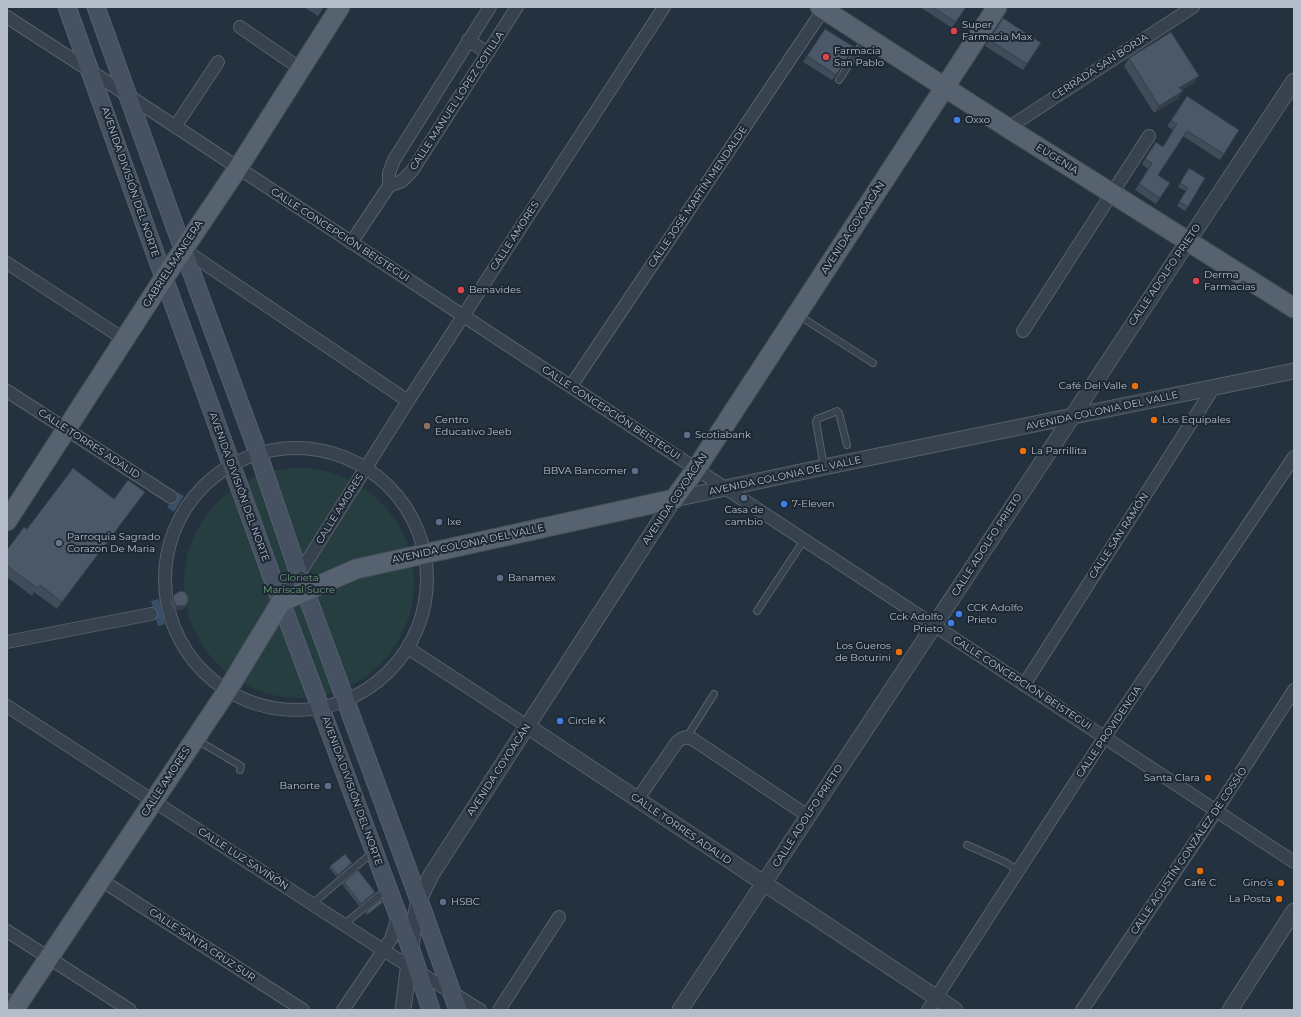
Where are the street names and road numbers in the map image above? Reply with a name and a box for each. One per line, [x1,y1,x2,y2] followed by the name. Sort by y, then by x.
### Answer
[408,29,506,173] street label: CALLE MANUEL LÓPEZ COTILLA
[1050,31,1150,103] street label: CERRADA SAN BORJA
[99,105,161,259] street label: AVENIDA DIVISIÓN DEL NORTE
[646,124,750,270] street label: CALLE JOSÉ MARTÍN MENDALDE
[1034,141,1080,177] street label: EUGENIA
[819,179,887,277] street label: AVENIDA COYOACÁN
[268,186,412,284] street label: CALLE CONCEPCIÓN BEISTEGUI
[488,199,542,273] street label: CALLE AMORES
[140,218,206,310] street label: GABRIEL MANCERA
[1126,222,1204,328] street label: CALLE ADOLFO PRIETO
[539,364,683,462] street label: CALLE CONCEPCIÓN BEISTEGUI
[1025,389,1179,433] street label: AVENIDA COLONIA DEL VALLE
[36,407,142,481] street label: CALLE TORRES ADALID
[206,411,272,563] street label: AVENIDA DIVISIÓN DEL NORTE
[640,451,710,547] street label: AVENIDA COYOACÁN
[708,454,862,498] street label: AVENIDA COLONIA DEL VALLE
[314,472,366,546] street label: CALLE AMORES
[949,491,1025,599] street label: CALLE ADOLFO PRIETO
[1087,491,1151,581] street label: CALLE SAN RAMÓN
[391,522,545,566] street label: AVENIDA COLONIA DEL VALLE
[950,634,1094,732] street label: CALLE CONCEPCIÓN BEISTEGUI
[1074,684,1144,780] street label: CALLE PROVIDENCIA
[319,715,385,867] street label: AVENIDA DIVISIÓN DEL NORTE
[465,721,533,819] street label: AVENIDA COYOACÁN
[139,745,193,819] street label: CALLE AMORES
[770,762,846,870] street label: CALLE ADOLFO PRIETO
[1128,765,1250,937] street label: CALLE AGUSTÍN GONZÁLEZ DE COSSÍO
[628,791,734,867] street label: CALLE TORRES ADALID
[196,825,290,893] street label: CALLE LUZ SAVIÑÓN
[147,906,257,984] street label: CALLE SANTA CRUZ SUR

